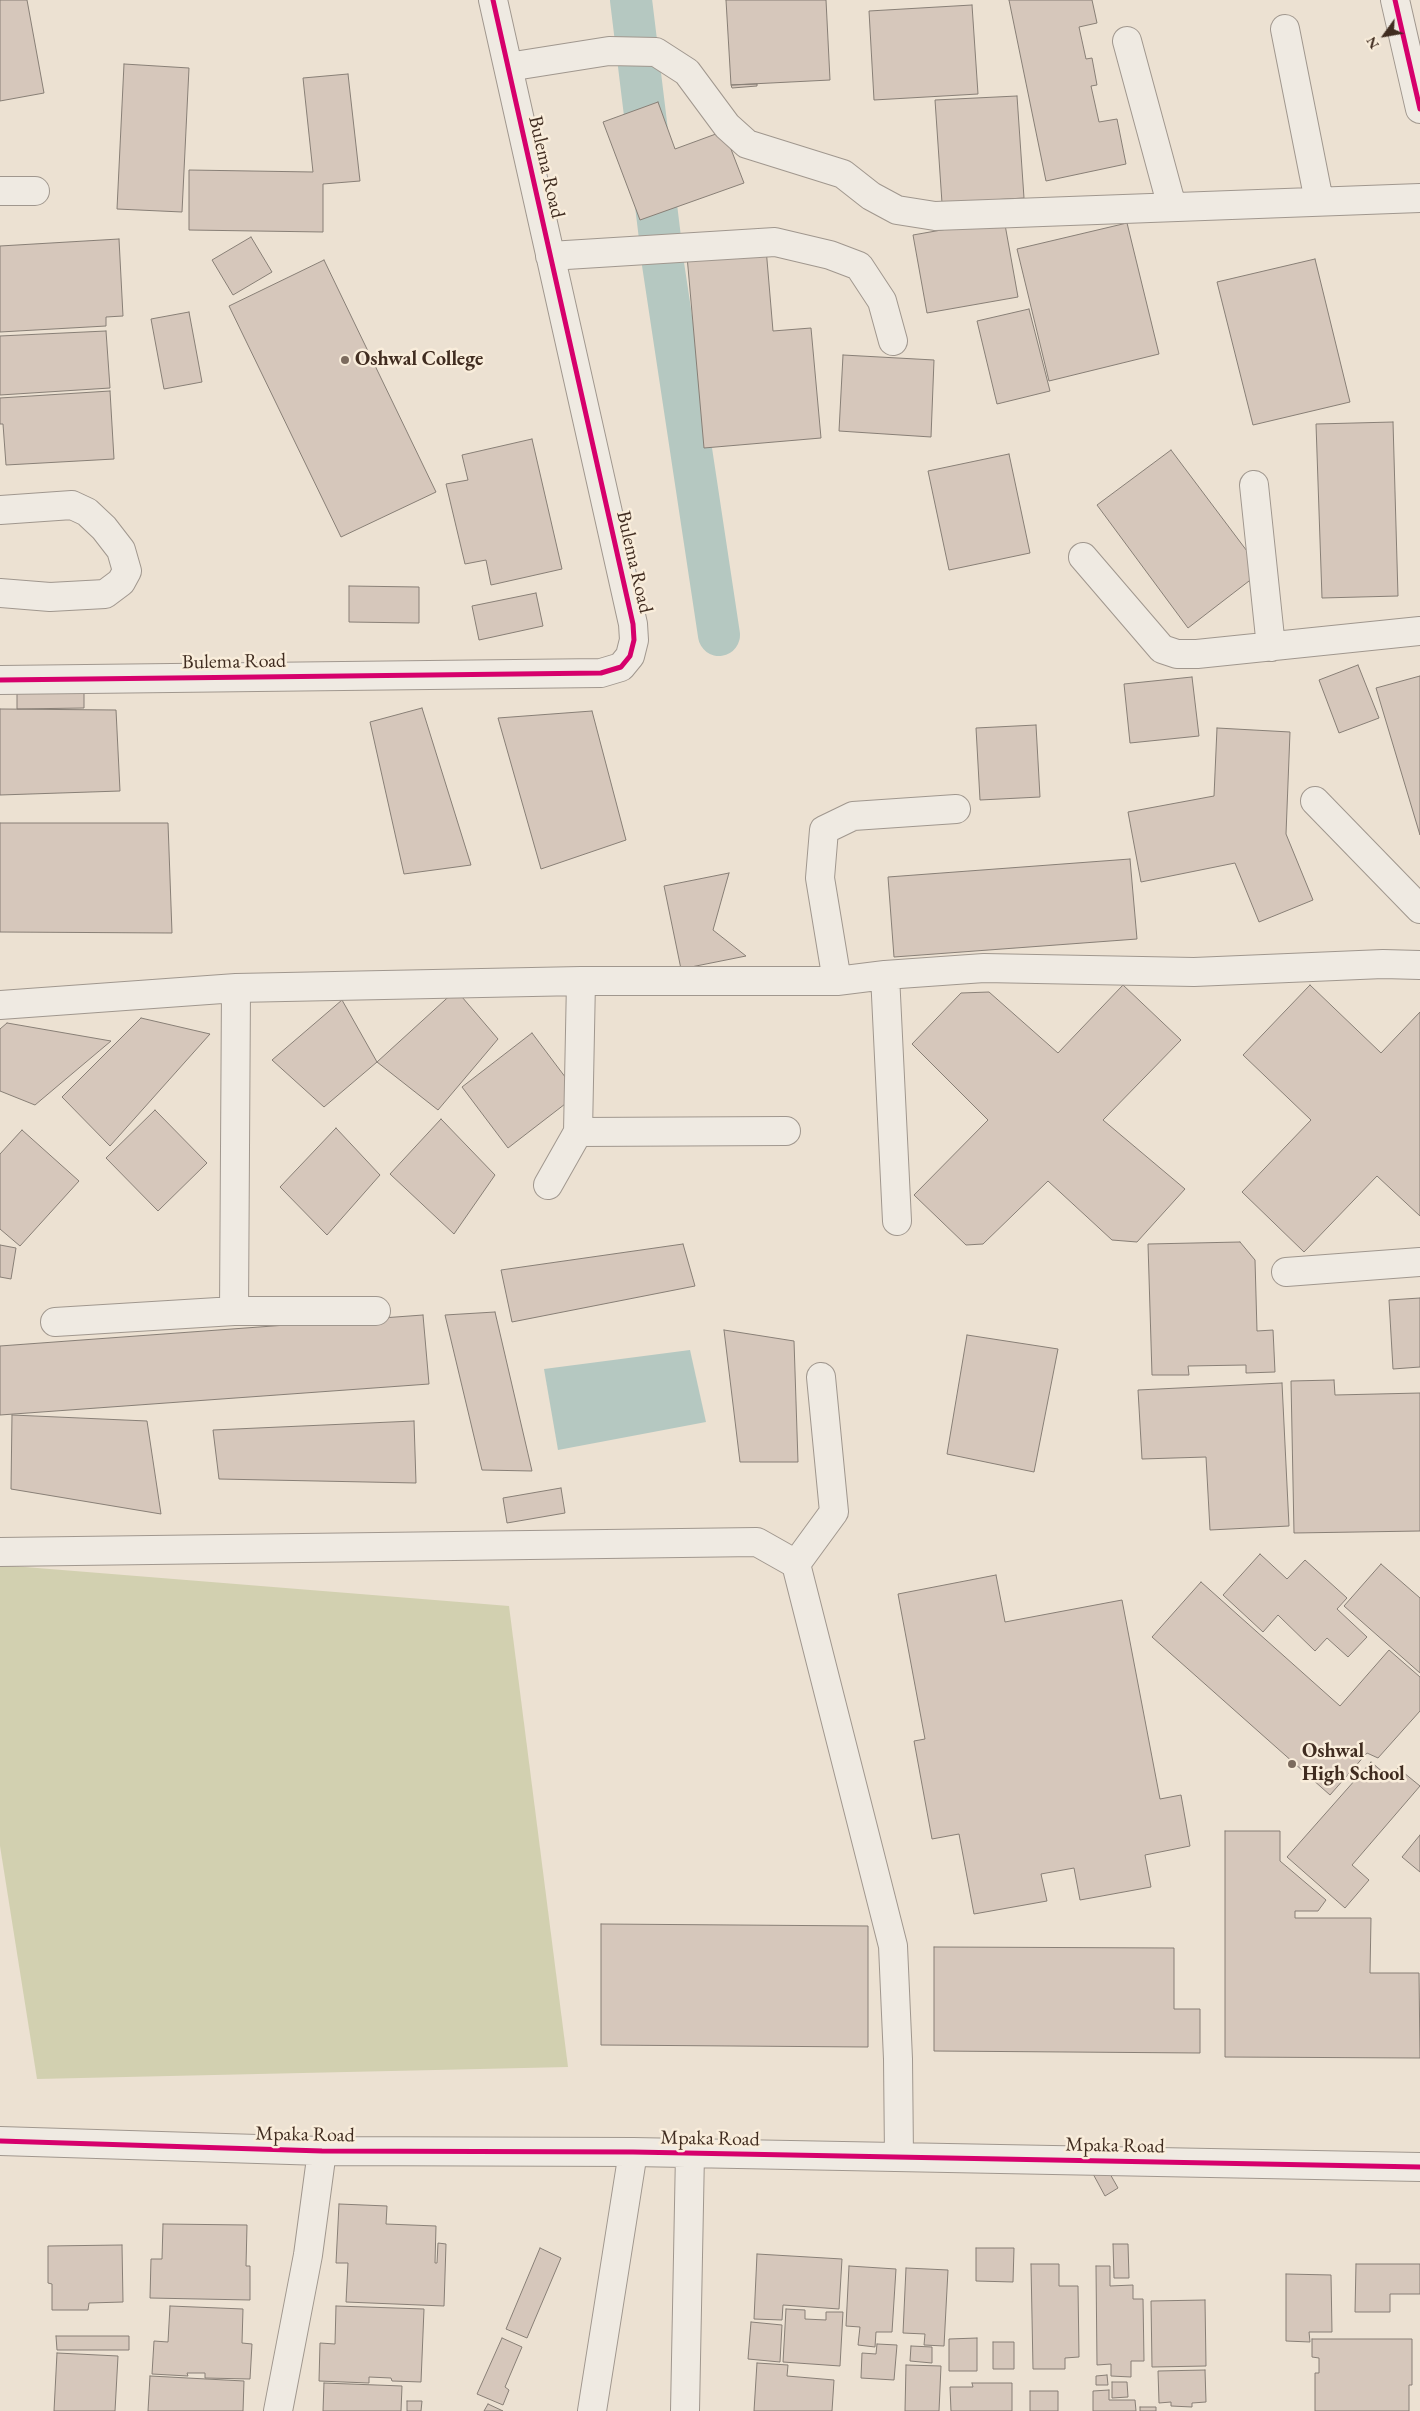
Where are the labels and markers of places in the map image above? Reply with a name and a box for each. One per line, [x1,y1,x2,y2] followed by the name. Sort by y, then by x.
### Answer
[355,348,483,372] place label: Oshwal College
[339,354,351,366] marker: Oshwal College
[1302,1740,1405,1787] place label: Oshwal High School
[1286,1758,1298,1770] marker: Oshwal High School

